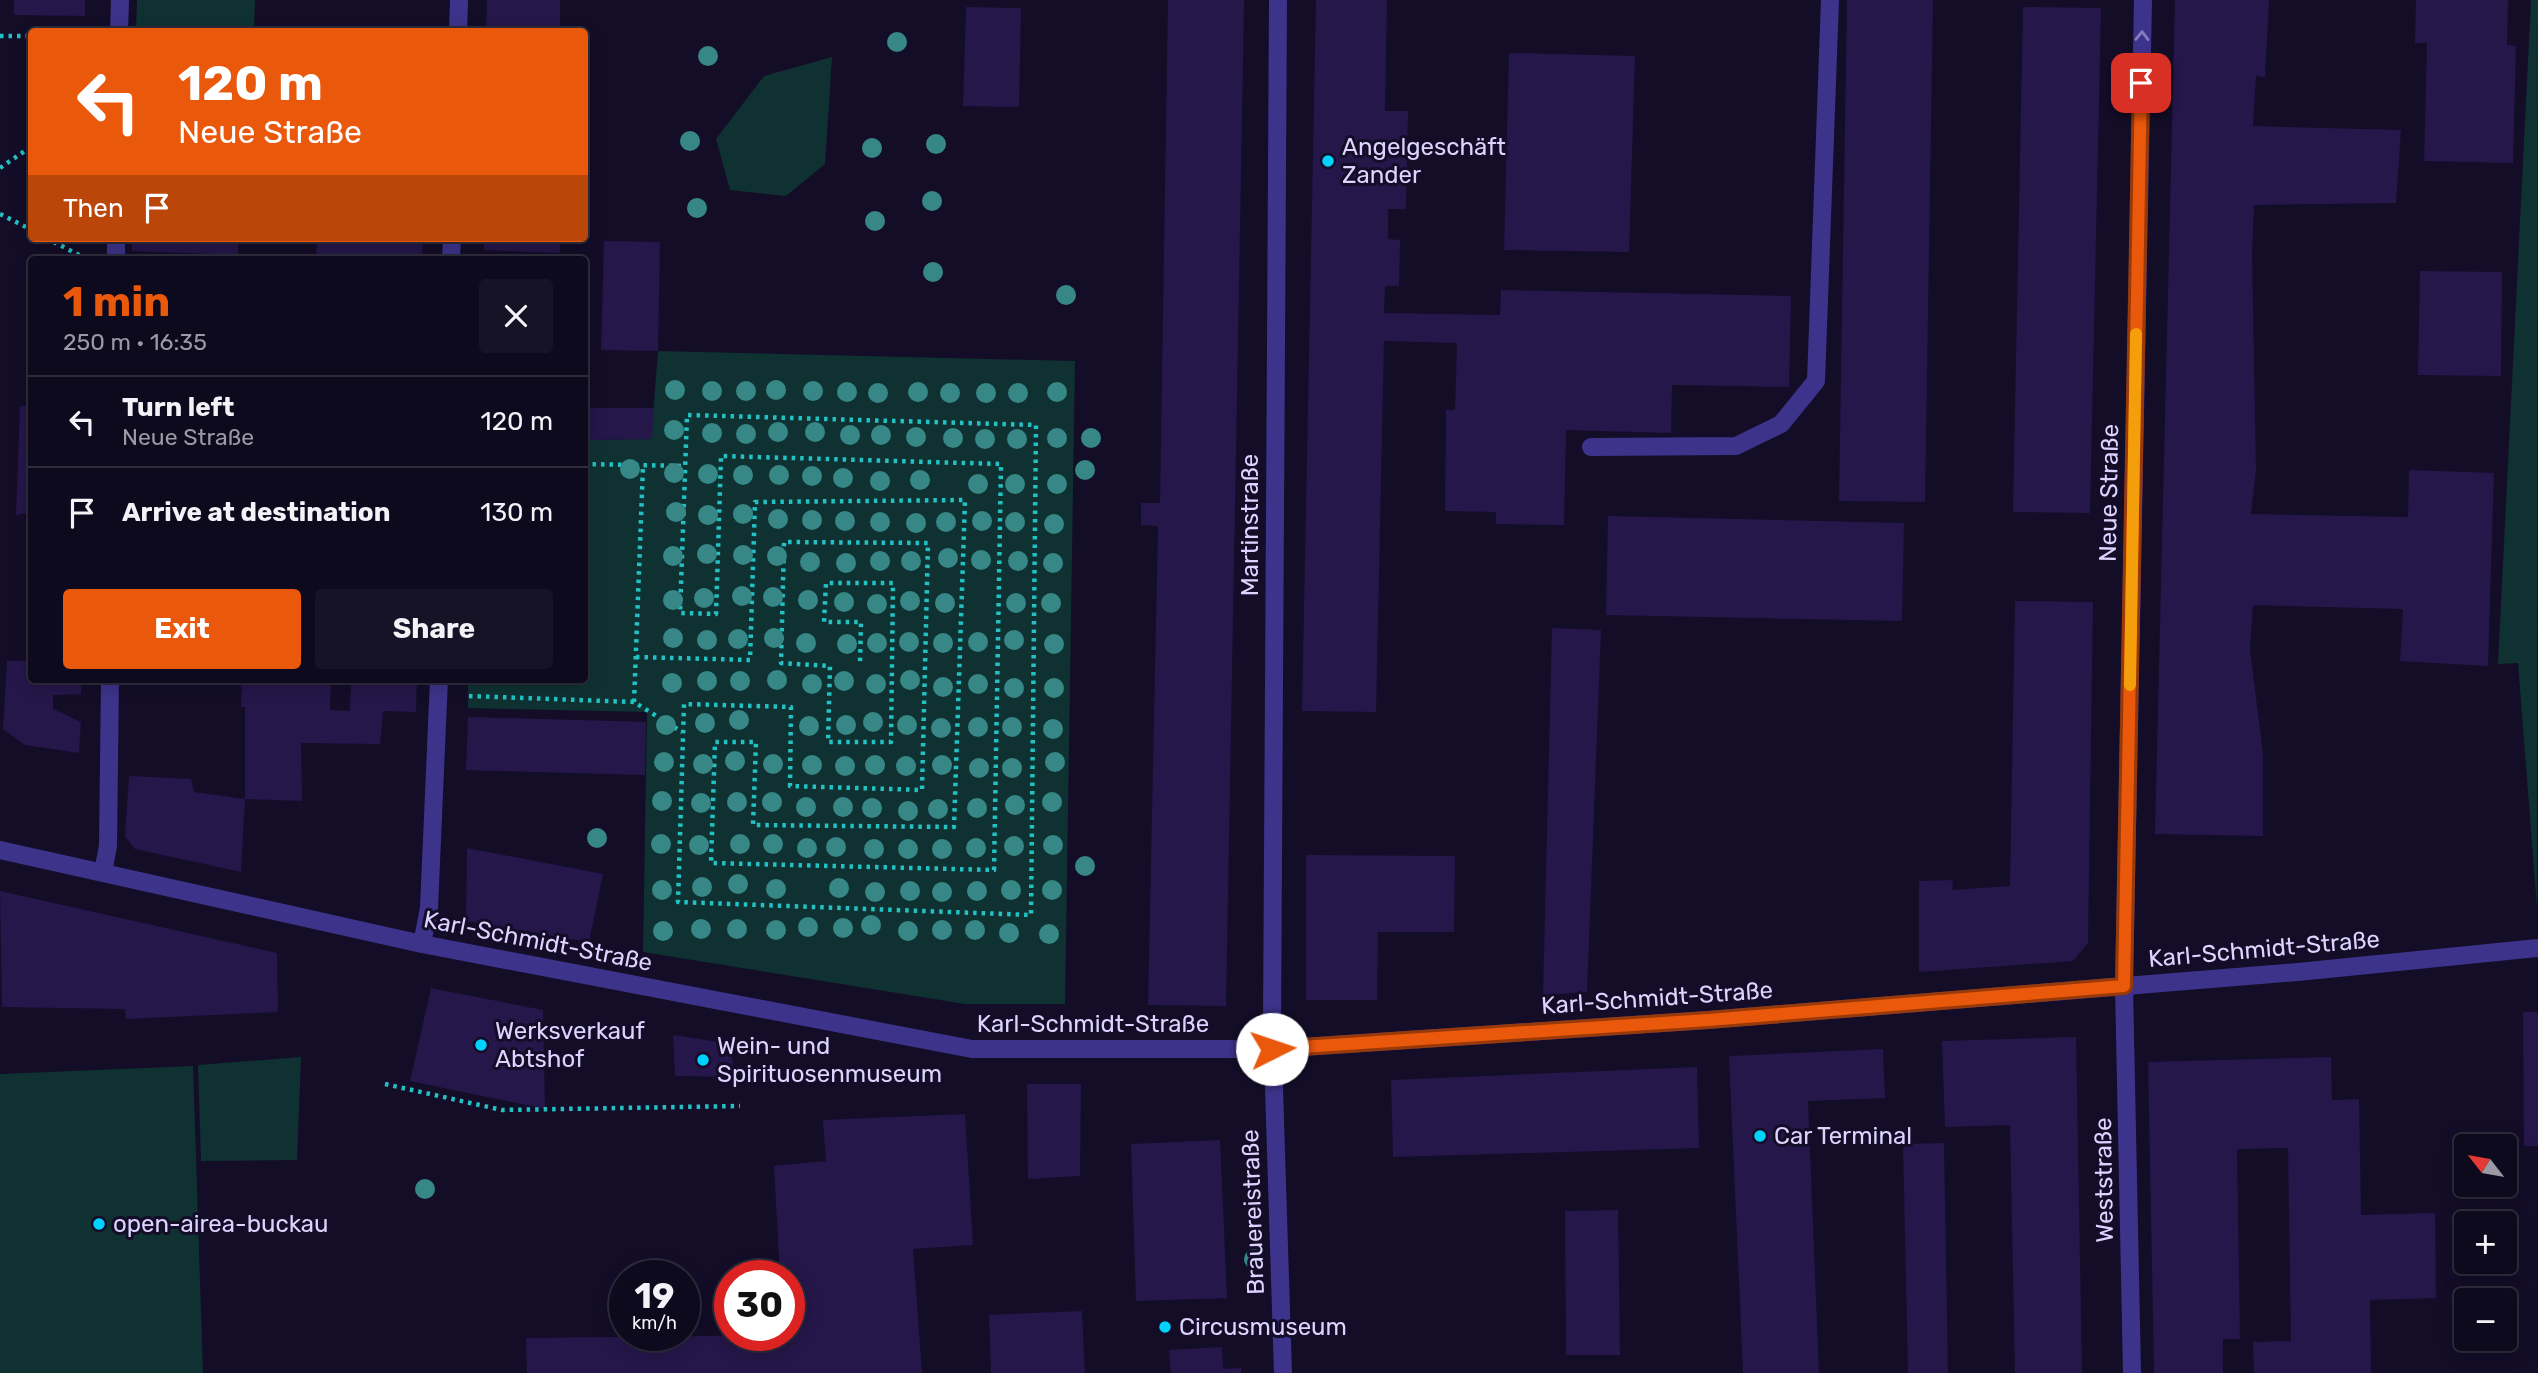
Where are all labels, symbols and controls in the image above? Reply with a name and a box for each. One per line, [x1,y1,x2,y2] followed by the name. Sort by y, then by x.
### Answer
[2134,31,2150,41] one-way arrow
[2111,53,2171,113] pin
[178,54,323,112] text: 120 m
[63,56,154,147] icon: left
[2122,64,2160,102] icon: arrive
[178,113,362,151] text: Neue Straße
[1342,133,1506,189] place label: Angelgeschäft Zander
[1320,153,1336,169] marker: Angelgeschäft Zander
[138,189,176,227] icon: arrive
[63,193,124,224] text: Then
[63,277,170,327] text: 1 min
[479,279,553,353] button: close
[63,328,207,356] text: 250 m · 16:35
[122,392,234,423] text: Turn left
[63,403,101,441] icon: left
[481,406,553,437] text: 120 m
[122,423,254,451] text: Neue Straße
[2094,424,2124,562] street label: Neue Straße
[1236,454,1264,596] street label: Martinstraße
[63,494,101,532] icon: arrive
[122,497,390,528] text: Arrive at destination
[480,497,553,528] text: 130 m
[63,589,301,669] button: Exit
[315,589,553,669] button: Share
[421,905,655,977] street label: Karl-Schmidt-Straße
[2147,925,2381,973] street label: Karl-Schmidt-Straße
[1540,976,1774,1020] street label: Karl-Schmidt-Straße
[977,1010,1209,1038] street label: Karl-Schmidt-Straße
[1235,1012,1309,1086] position arrow
[495,1017,645,1073] place label: Werksverkauf Abtshof
[717,1032,942,1088] place label: Wein- und Spirituosenmuseum
[473,1037,489,1053] marker: Werksverkauf Abtshof
[695,1052,711,1068] marker: Wein- und Spirituosenmuseum
[2089,1117,2119,1243] street label: Weststraße
[1774,1122,1912,1150] place label: Car Terminal
[1752,1128,1768,1144] marker: Car Terminal
[1236,1129,1270,1295] street label: Brauereistraße
[2454,1134,2516,1197] north arrow
[2454,1134,2517,1351] map controls
[113,1210,328,1238] place label: open-airea-buckau
[2454,1211,2517,1274] button: +
[91,1216,107,1232] marker: open-airea-buckau
[714,1260,805,1351] speed limit sign: 30
[635,1275,674,1317] text: 19
[2454,1288,2517,1351] button: −
[632,1312,677,1334] text: km/h
[1179,1313,1347,1341] place label: Circusmuseum
[1157,1319,1173,1335] marker: Circusmuseum

